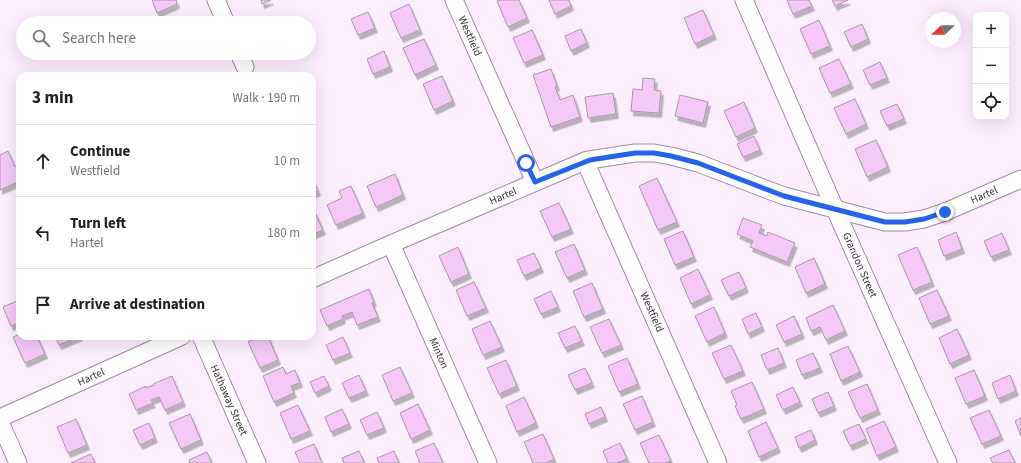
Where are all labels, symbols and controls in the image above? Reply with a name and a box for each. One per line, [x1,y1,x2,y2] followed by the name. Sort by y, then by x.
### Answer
[925,12,961,48] north arrow
[973,12,1009,120] map controls
[973,12,1009,48] button: +
[455,14,485,58] street label: Westfield
[16,16,316,60] search box
[30,27,52,49] icon: search
[62,28,136,49] text: Search here
[973,48,1009,84] button: −
[973,84,1009,120] button: locate
[32,86,73,110] text: 3 min
[232,89,300,107] text: Walk · 190 m
[70,141,130,162] text: Continue
[32,150,54,172] icon: ahead
[274,152,300,170] text: 10 m
[517,154,535,172] route start
[70,162,120,180] text: Westfield
[968,182,1000,208] street label: Hartel
[487,183,519,208] street label: Hartel
[936,203,954,221] route end
[70,213,126,234] text: Turn left
[32,222,54,244] icon: left
[267,224,300,242] text: 180 m
[839,230,881,300] street label: Grandon Street
[70,234,104,252] text: Hartel
[637,290,667,334] street label: Westfield
[32,294,54,316] icon: arrive
[70,294,205,315] text: Arrive at destination
[426,335,452,371] street label: Minton
[207,362,251,438] street label: Hathaway Street
[75,364,107,390] street label: Hartel

